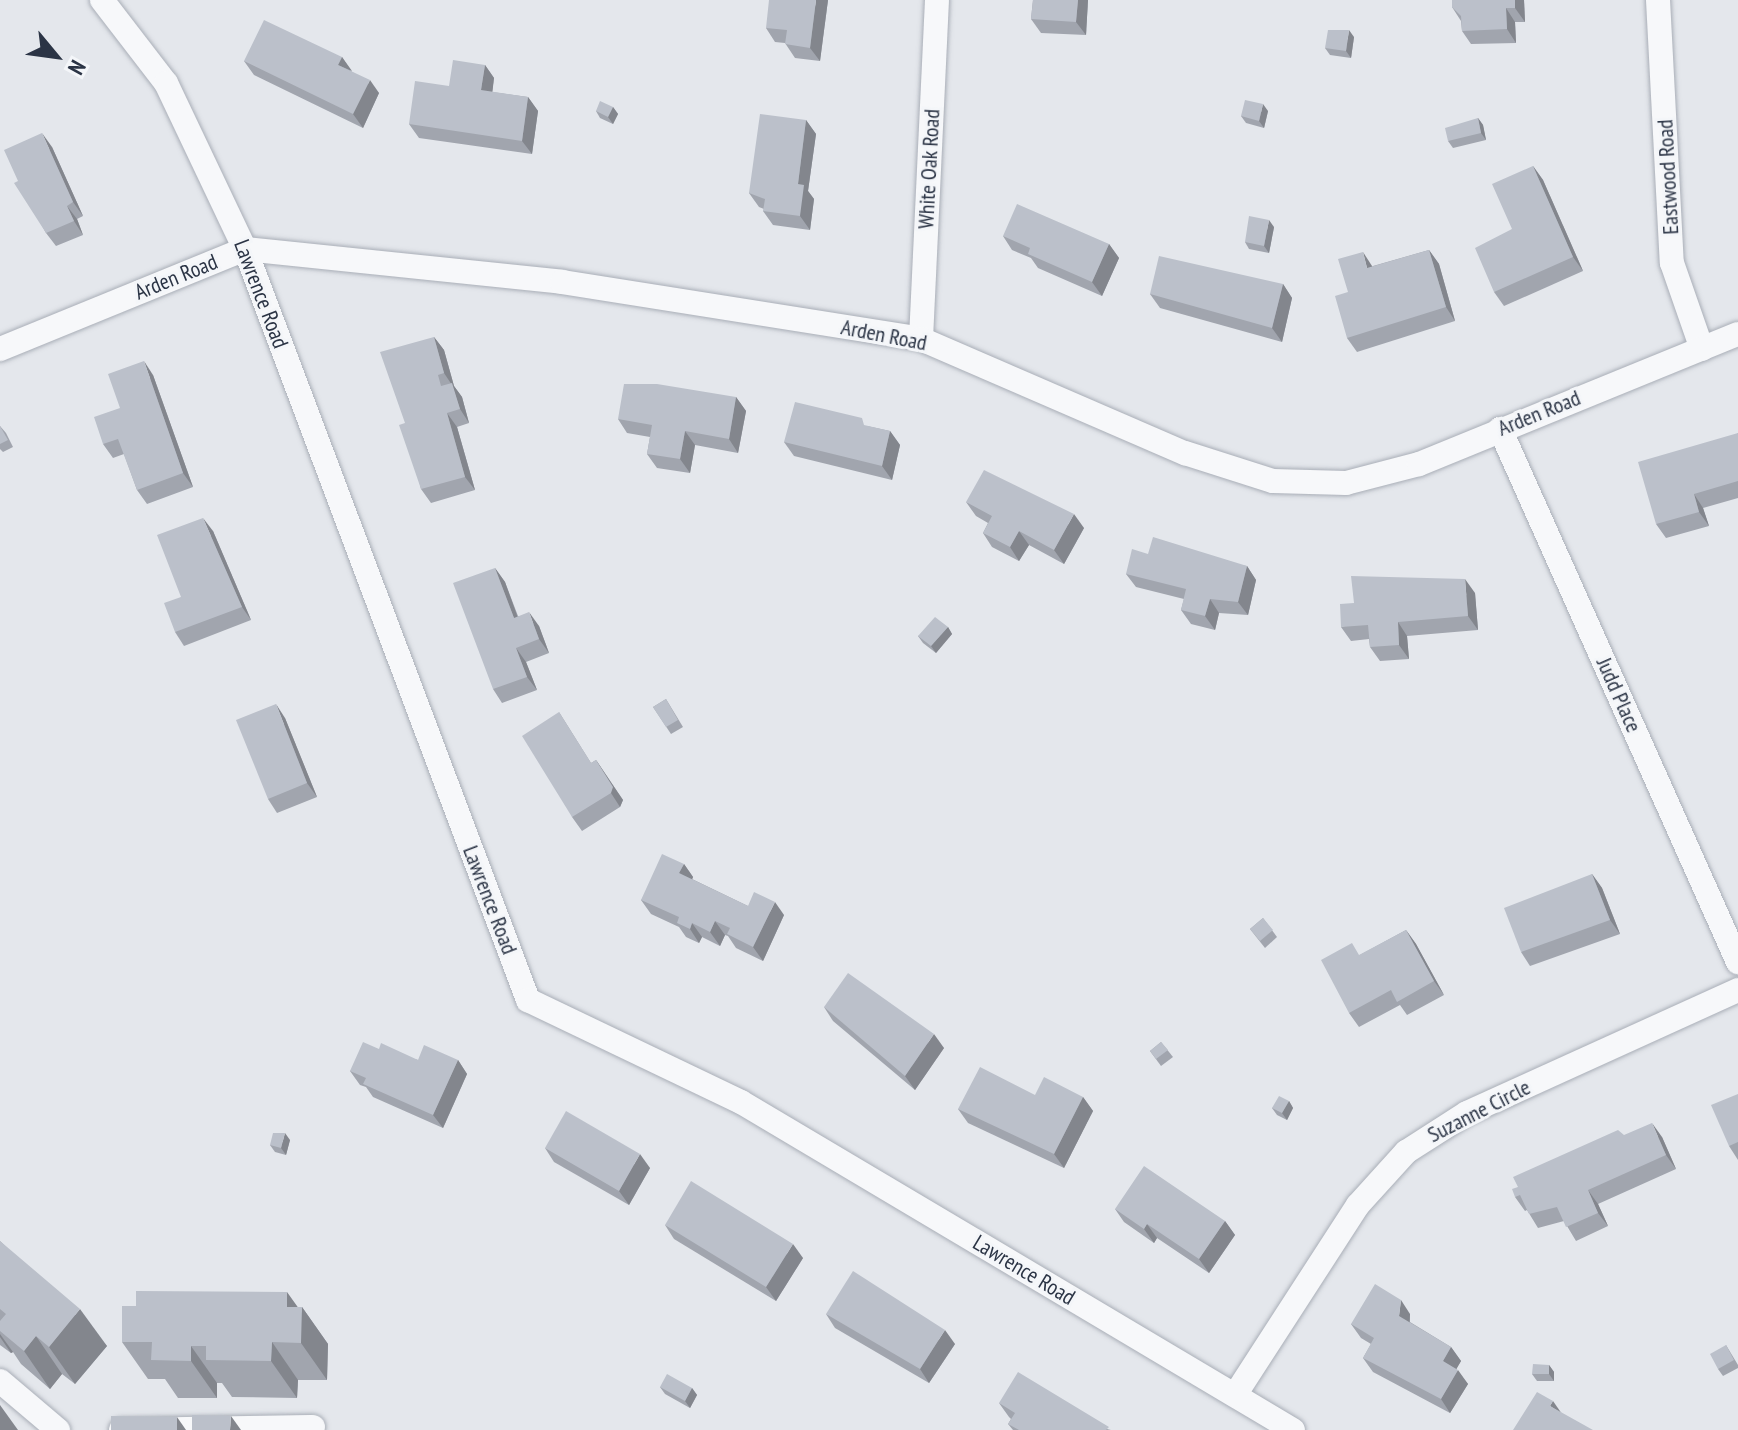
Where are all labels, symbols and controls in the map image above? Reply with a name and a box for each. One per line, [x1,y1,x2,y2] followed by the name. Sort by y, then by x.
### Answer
[16,16,96,96] north arrow
[62,56,92,80] text: N
[913,108,945,230] street label: White Oak Road
[1652,119,1684,235] street label: Eastwood Road
[228,236,294,352] street label: Lawrence Road
[131,248,221,306] street label: Arden Road
[839,314,929,356] street label: Arden Road
[1494,384,1584,442] street label: Arden Road
[1591,654,1647,736] street label: Judd Place
[457,842,523,958] street label: Lawrence Road
[1423,1074,1535,1148] street label: Suzanne Circle
[968,1229,1080,1311] street label: Lawrence Road

